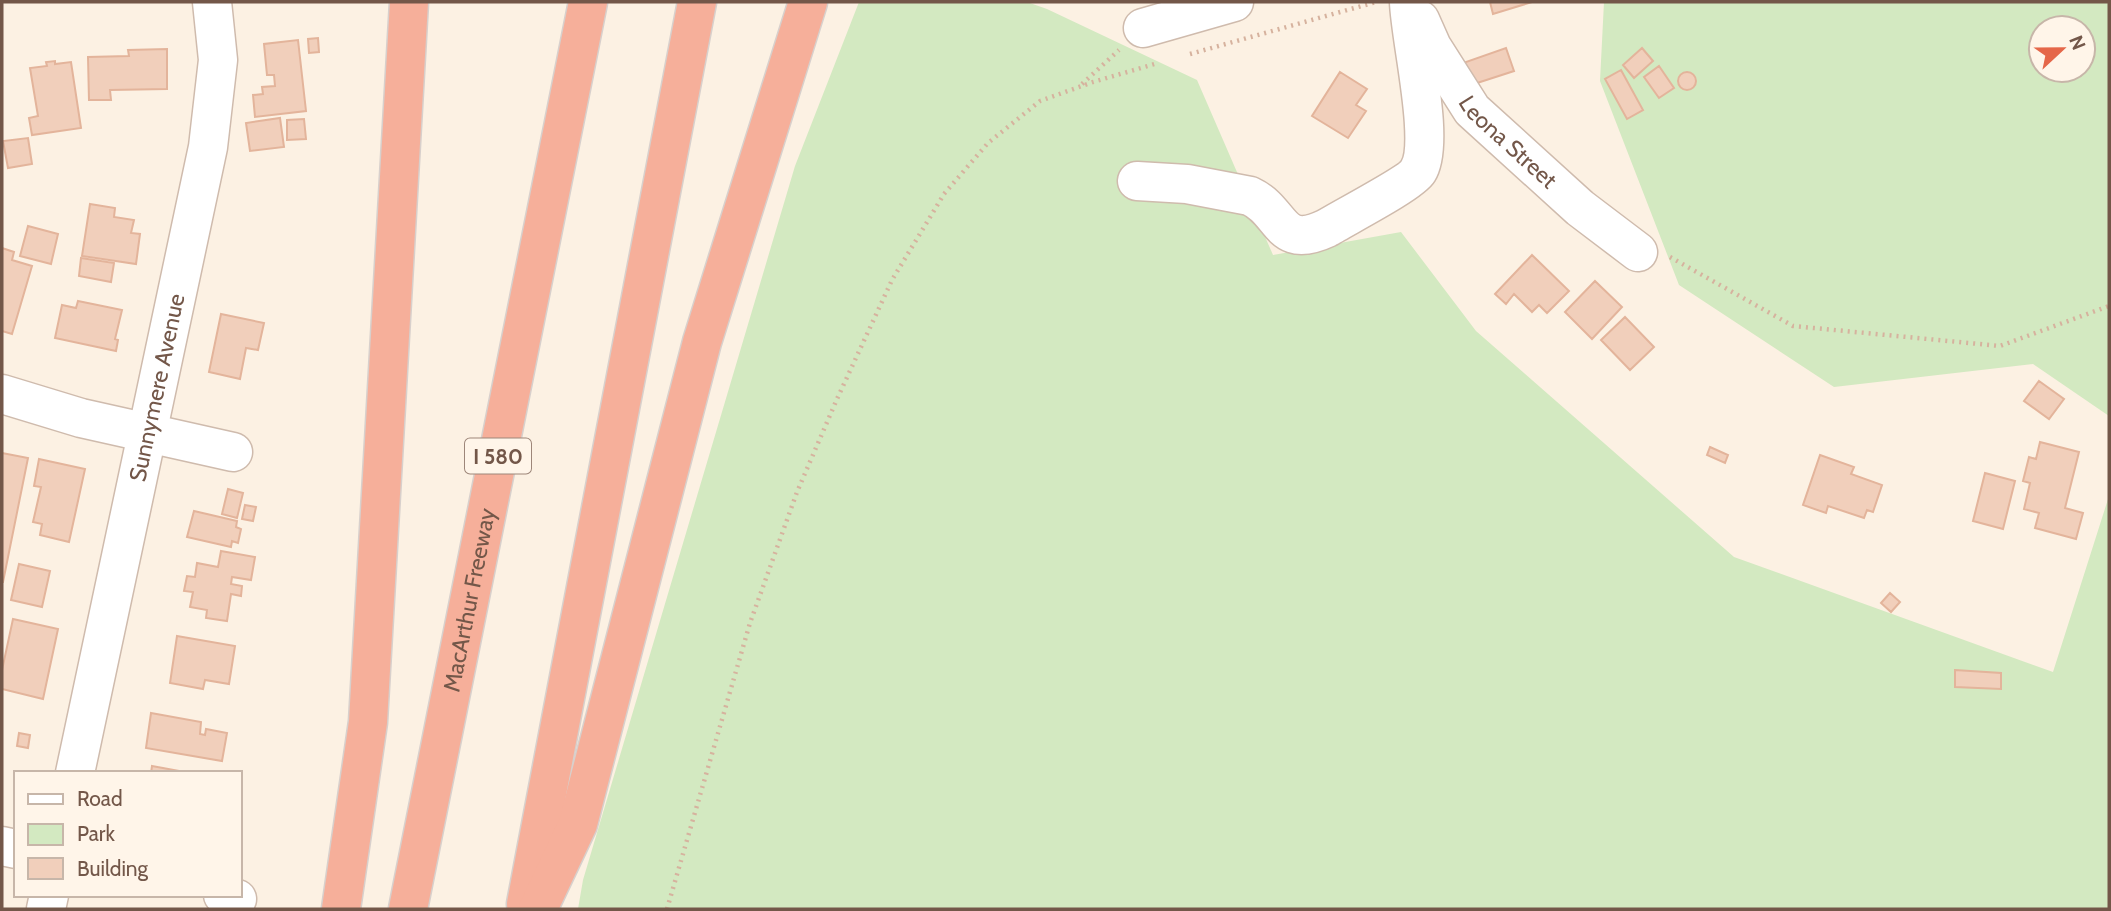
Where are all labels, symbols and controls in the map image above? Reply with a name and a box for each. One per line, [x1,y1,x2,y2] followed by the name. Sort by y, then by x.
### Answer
[2027,14,2097,84] north arrow
[2064,32,2090,53] text: N
[1453,91,1563,194] street label: Leona Street
[123,291,190,484] street label: Sunnymere Avenue
[465,438,531,474] road number: I 580
[437,505,501,694] street label: MacArthur Freeway
[14,771,242,897] legend
[77,786,123,811] text: Road
[77,821,115,846] text: Park
[77,856,149,881] text: Building

